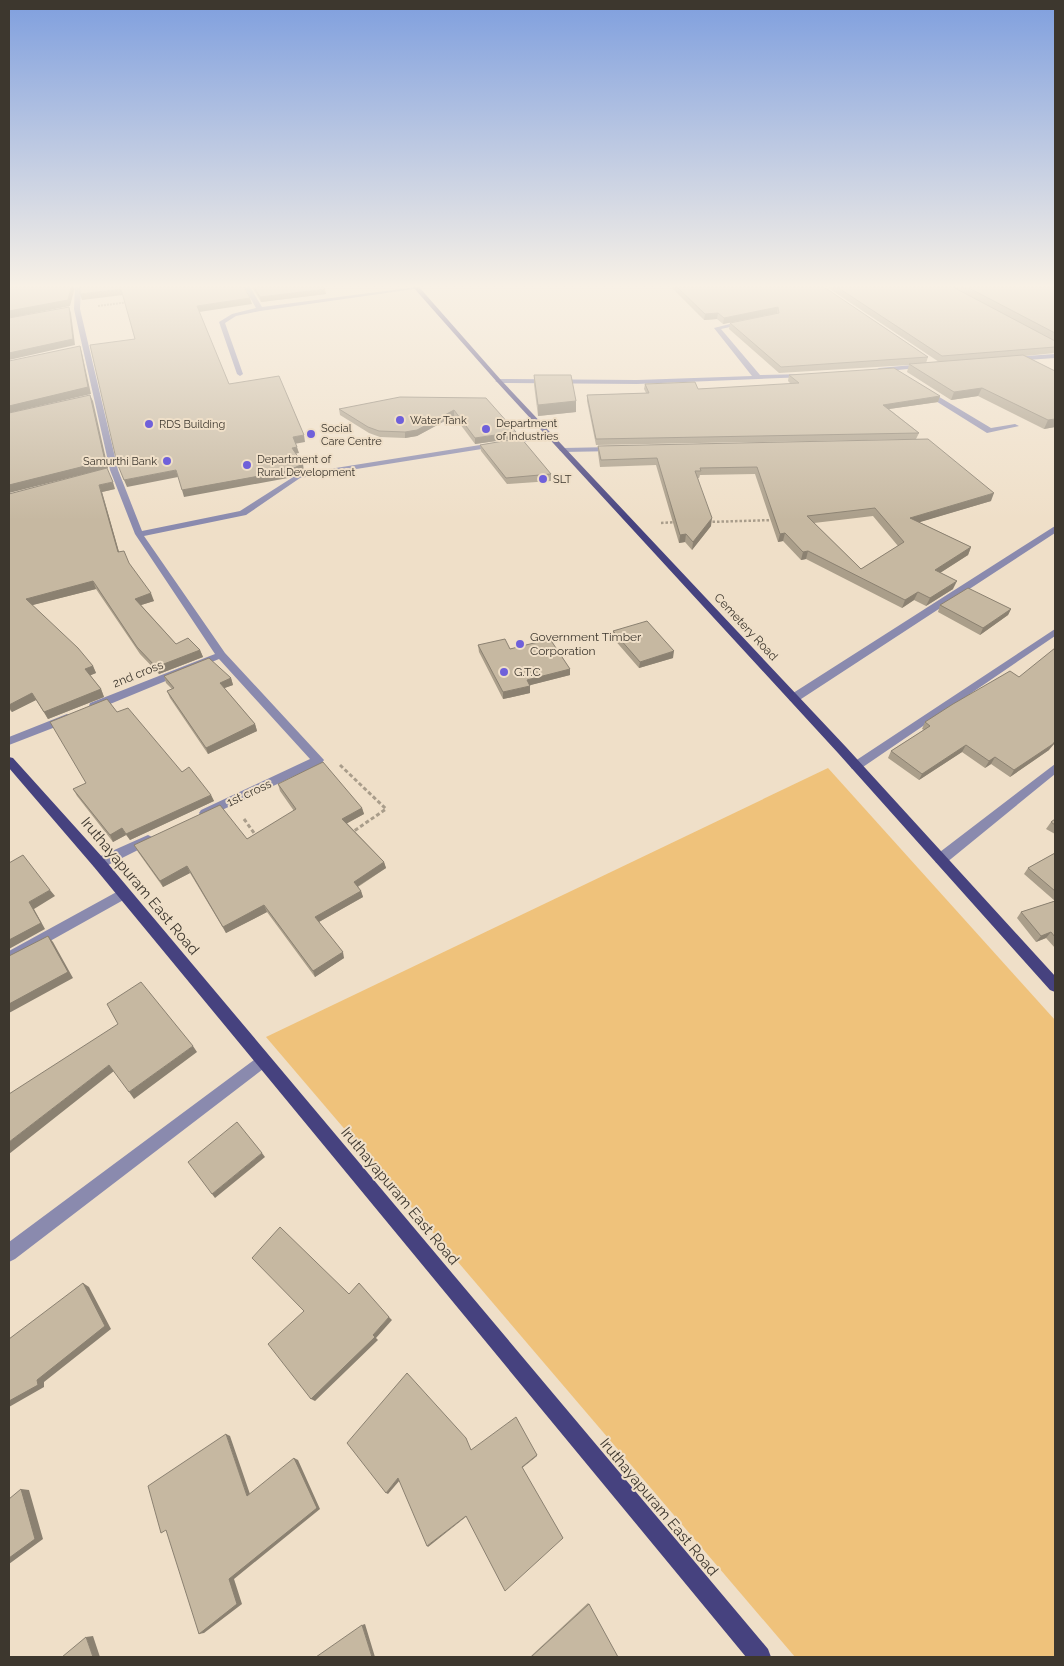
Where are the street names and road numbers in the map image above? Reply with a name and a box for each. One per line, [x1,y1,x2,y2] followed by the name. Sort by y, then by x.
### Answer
[711,591,781,663] street label: Cemetery Road
[111,657,165,690] street label: 2nd cross
[225,777,274,809] street label: 1st cross
[77,813,203,959] street label: Iruthayapuram East Road
[337,1123,463,1269] street label: Iruthayapuram East Road
[596,1434,722,1580] street label: Iruthayapuram East Road

